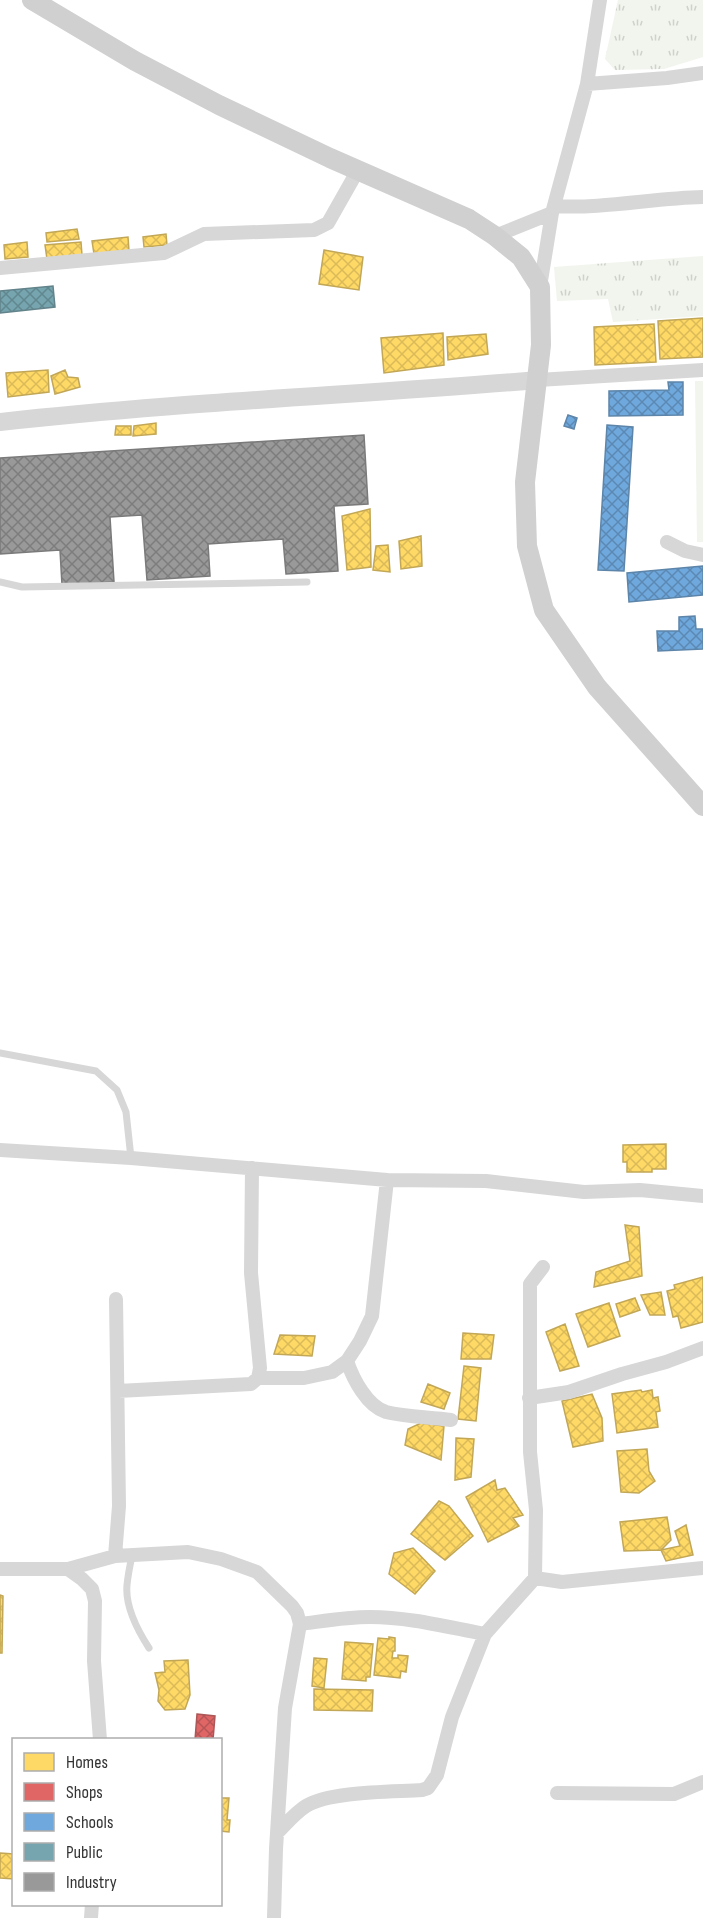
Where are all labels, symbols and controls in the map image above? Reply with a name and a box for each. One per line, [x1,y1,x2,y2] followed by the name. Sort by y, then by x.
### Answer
[12,1738,222,1906] legend
[66,1752,108,1773] text: Homes
[66,1782,103,1803] text: Shops
[66,1812,113,1833] text: Schools
[66,1842,103,1863] text: Public
[66,1872,117,1893] text: Industry

